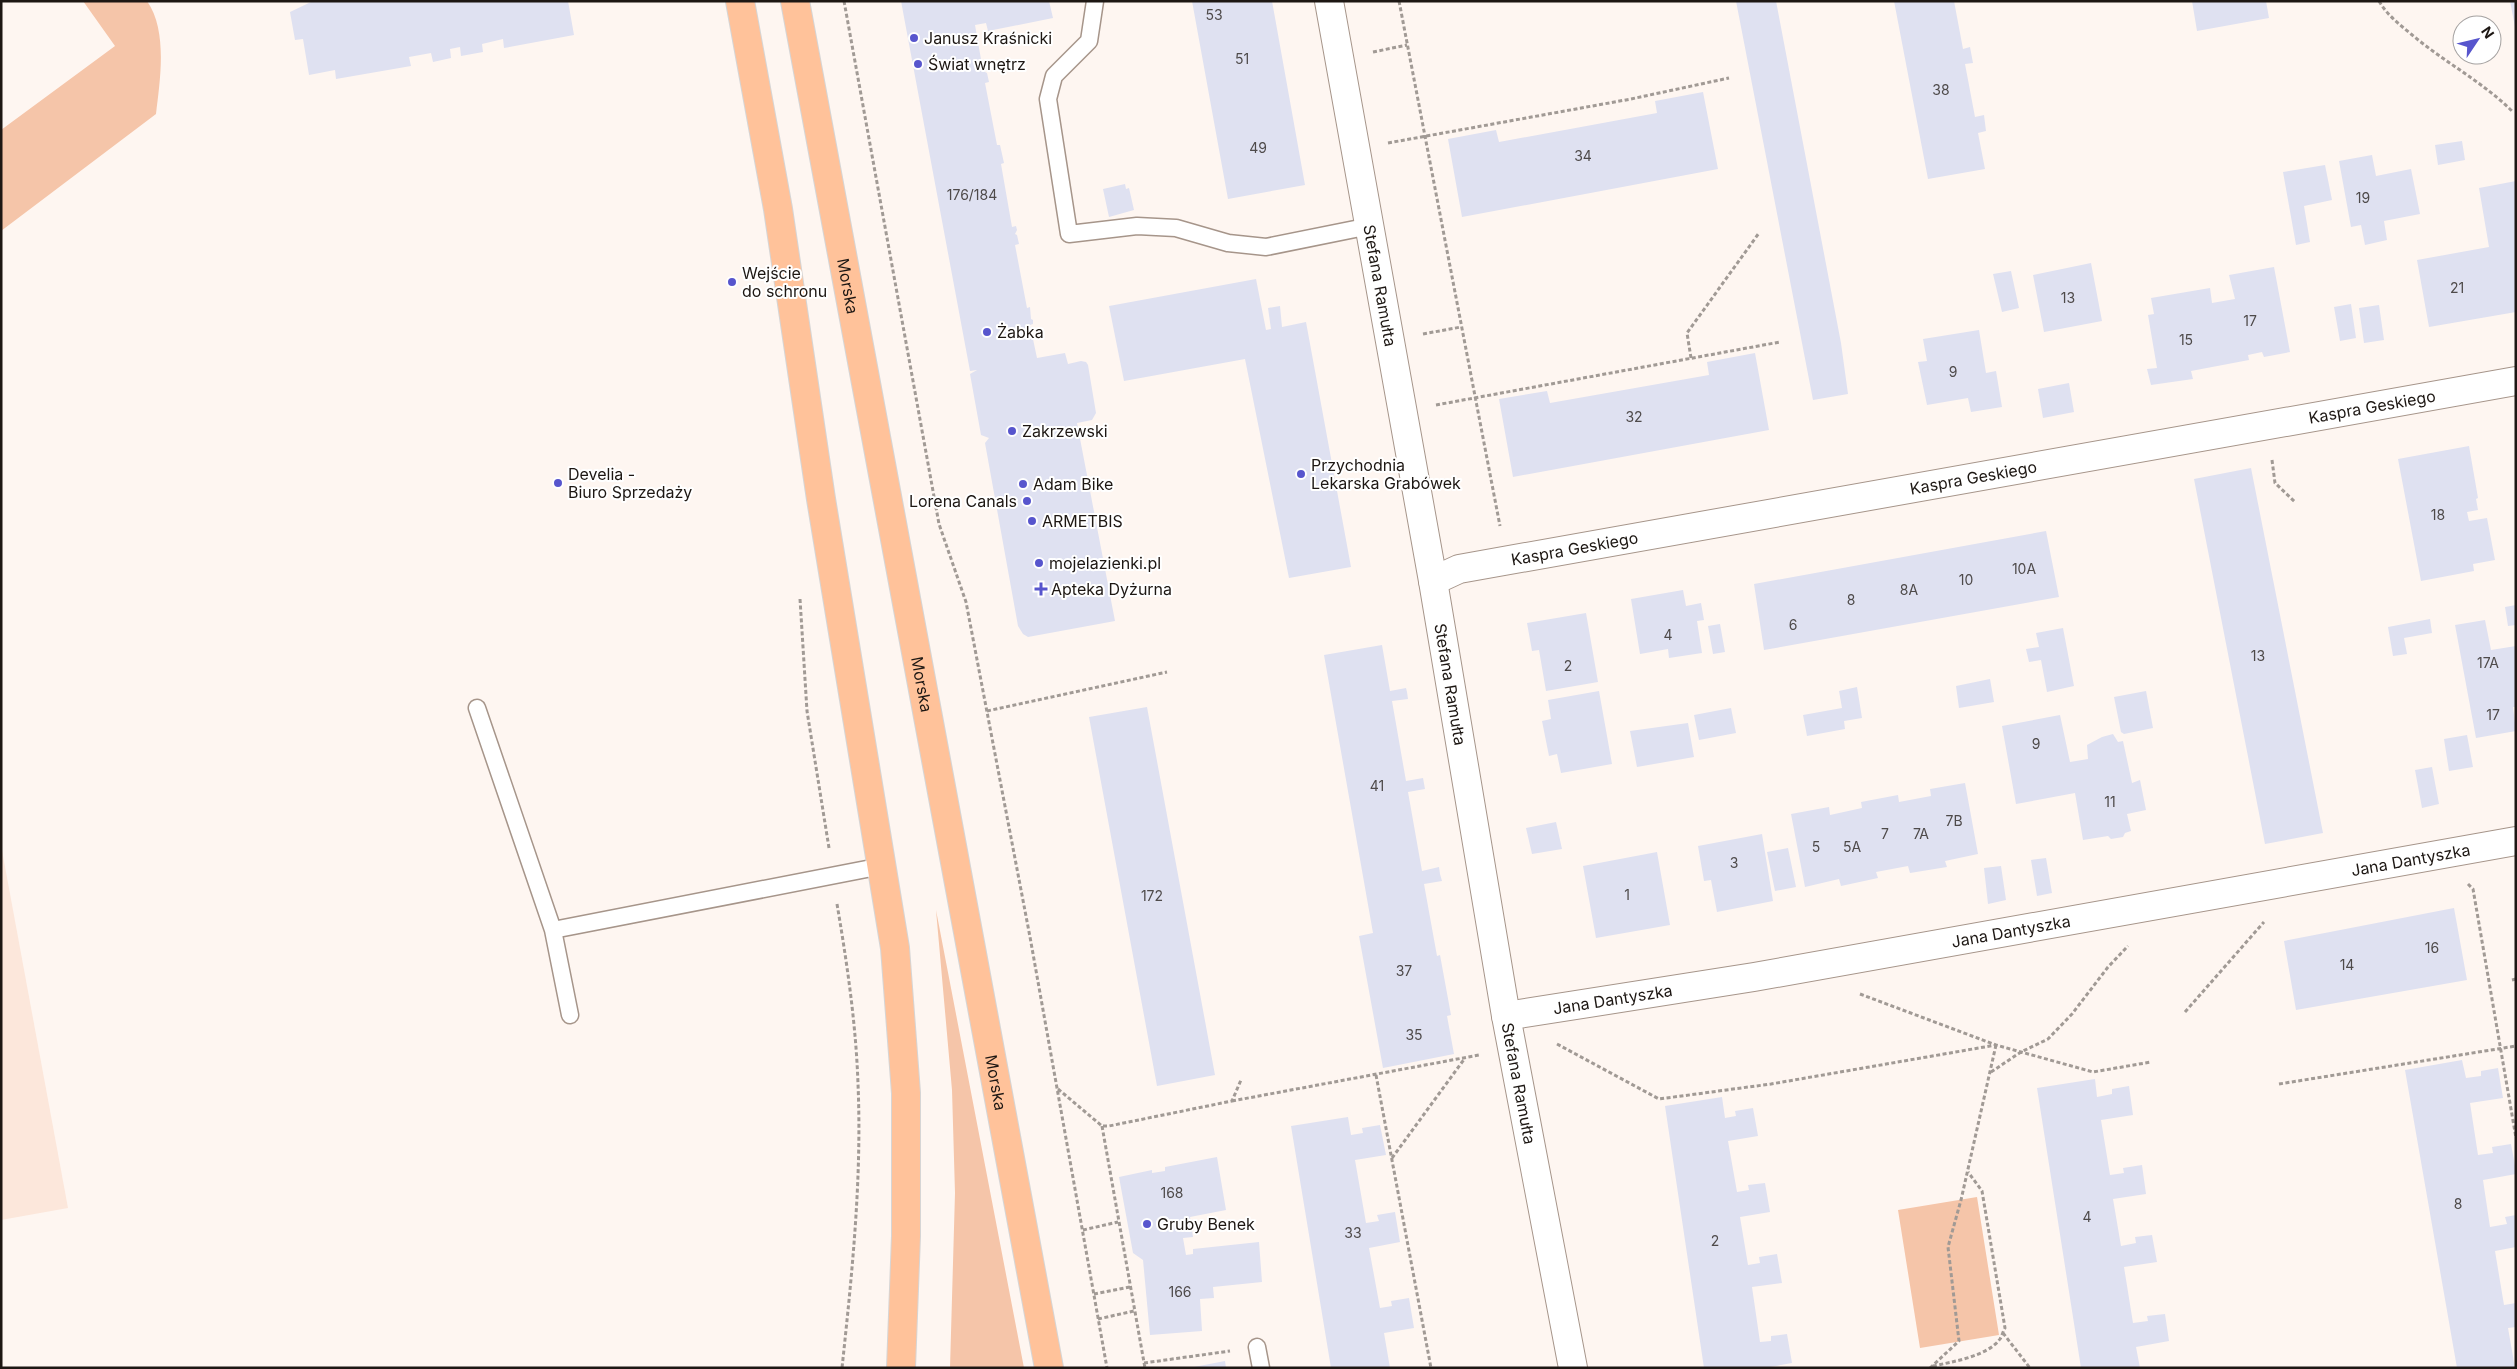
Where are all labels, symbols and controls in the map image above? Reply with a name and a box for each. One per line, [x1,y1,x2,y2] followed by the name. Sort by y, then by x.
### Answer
[1205,6,1223,23] house number: 53
[2452,15,2502,65] north arrow
[2478,23,2498,42] text: N
[924,28,1052,48] place label: Janusz Kraśnicki
[908,32,920,44] marker: Janusz Kraśnicki
[1235,50,1249,67] house number: 51
[928,54,1026,74] place label: Świat wnętrz
[912,58,924,70] marker: Świat wnętrz
[1932,81,1950,98] house number: 38
[1249,139,1267,156] house number: 49
[1574,147,1592,164] house number: 34
[947,186,997,203] house number: 176/184
[2356,189,2370,206] house number: 19
[1359,223,1401,348] street label: Stefana Ramułta
[833,257,863,316] street label: Morska
[742,263,827,301] place label: Wejście do schronu
[726,276,738,288] marker: Wejście do schronu
[2450,279,2464,296] house number: 21
[2061,289,2075,306] house number: 13
[2243,312,2257,329] house number: 17
[997,322,1044,342] place label: Żabka
[981,326,993,338] marker: Żabka
[2179,331,2193,348] house number: 15
[1949,363,1957,380] house number: 9
[2307,385,2437,428] street label: Kaspra Geskiego
[1625,408,1643,425] house number: 32
[1022,421,1108,441] place label: Zakrzewski
[1006,425,1018,437] marker: Zakrzewski
[1311,455,1461,493] place label: Przychodnia Lekarska Grabówek
[1908,456,2038,499] street label: Kaspra Geskiego
[568,464,692,502] place label: Develia - Biuro Sprzedaży
[1295,468,1307,480] marker: Przychodnia Lekarska Grabówek
[1033,474,1113,494] place label: Adam Bike
[552,477,564,489] marker: Develia - Biuro Sprzedaży
[1017,478,1029,490] marker: Adam Bike
[909,491,1017,511] place label: Lorena Canals
[1021,495,1033,507] marker: Lorena Canals
[2431,506,2445,523] house number: 18
[1042,511,1123,531] place label: ARMETBIS
[1026,515,1038,527] marker: ARMETBIS
[1509,527,1640,570] street label: Kaspra Geskiego
[1049,553,1161,573] place label: mojelazienki.pl
[1033,557,1045,569] marker: mojelazienki.pl
[2012,560,2036,577] house number: 10A
[1959,571,1973,588] house number: 10
[1051,579,1172,599] place label: Apteka Dyżurna
[1900,581,1918,598] house number: 8A
[1035,583,1047,595] marker: Apteka Dyżurna
[1847,591,1855,608] house number: 8
[1789,616,1797,633] house number: 6
[1430,622,1470,747] street label: Stefana Ramułta
[1663,626,1673,643] house number: 4
[2251,647,2265,664] house number: 13
[2477,654,2499,671] house number: 17A
[907,655,937,714] street label: Morska
[1564,657,1572,674] house number: 2
[2486,706,2500,723] house number: 17
[2032,735,2040,752] house number: 9
[1370,777,1384,794] house number: 41
[2104,793,2116,810] house number: 11
[1945,812,1963,829] house number: 7B
[1881,825,1889,842] house number: 7
[1913,825,1929,842] house number: 7A
[1812,838,1820,855] house number: 5
[1843,838,1861,855] house number: 5A
[2349,839,2472,880] street label: Jana Dantyszka
[1730,854,1738,871] house number: 3
[1624,886,1630,903] house number: 1
[1141,887,1163,904] house number: 172
[1950,911,2072,952] street label: Jana Dantyszka
[2425,939,2439,956] house number: 16
[2340,956,2354,973] house number: 14
[1396,962,1412,979] house number: 37
[1552,980,1674,1018] street label: Jana Dantyszka
[1497,1021,1540,1146] street label: Stefana Ramułta
[1405,1026,1423,1043] house number: 35
[981,1053,1011,1112] street label: Morska
[1160,1184,1184,1201] house number: 168
[2454,1195,2462,1212] house number: 8
[2082,1208,2092,1225] house number: 4
[1157,1214,1255,1234] place label: Gruby Benek
[1141,1218,1153,1230] marker: Gruby Benek
[1344,1224,1362,1241] house number: 33
[1711,1232,1719,1249] house number: 2
[1168,1283,1192,1300] house number: 166

